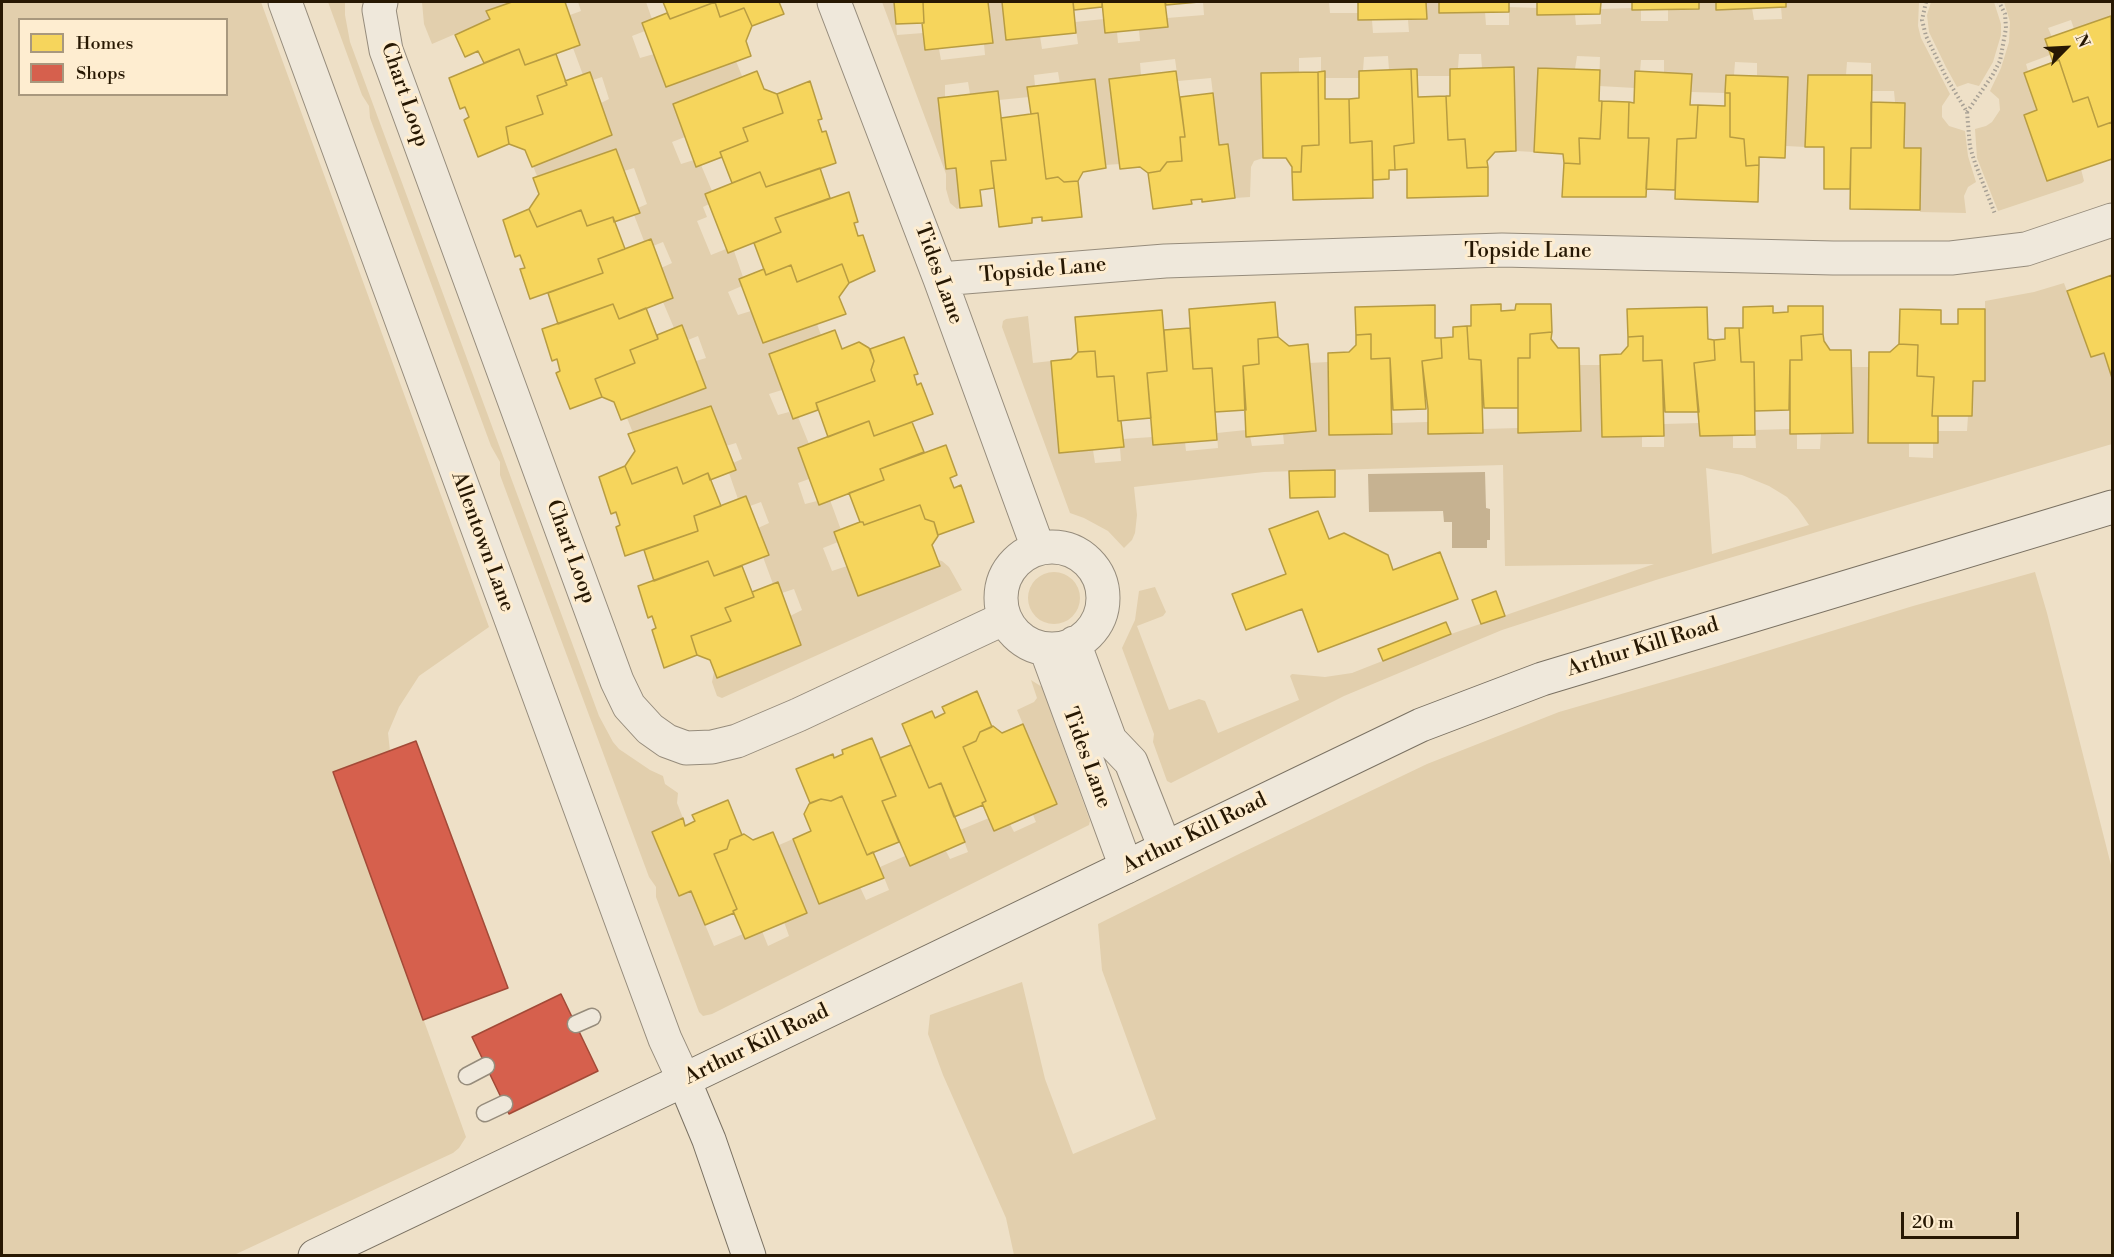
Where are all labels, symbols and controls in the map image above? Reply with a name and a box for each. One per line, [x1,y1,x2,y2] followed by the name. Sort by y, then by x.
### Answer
[18,18,228,96] legend
[2036,18,2096,78] north arrow
[2071,31,2094,51] text: N
[76,32,133,55] text: Homes
[374,40,434,150] street label: Chart Loop
[76,62,125,85] text: Shops
[908,220,968,328] street label: Tides Lane
[1464,239,1592,265] street label: Topside Lane
[978,253,1108,289] street label: Topside Lane
[445,468,519,616] street label: Allentown Lane
[540,497,600,607] street label: Chart Loop
[1564,613,1722,683] street label: Arthur Kill Road
[1056,704,1116,812] street label: Tides Lane
[1119,788,1271,880] street label: Arthur Kill Road
[681,999,833,1091] street label: Arthur Kill Road
[1904,1200,2022,1238] scale bar
[1912,1211,1954,1234] text: 20 m

